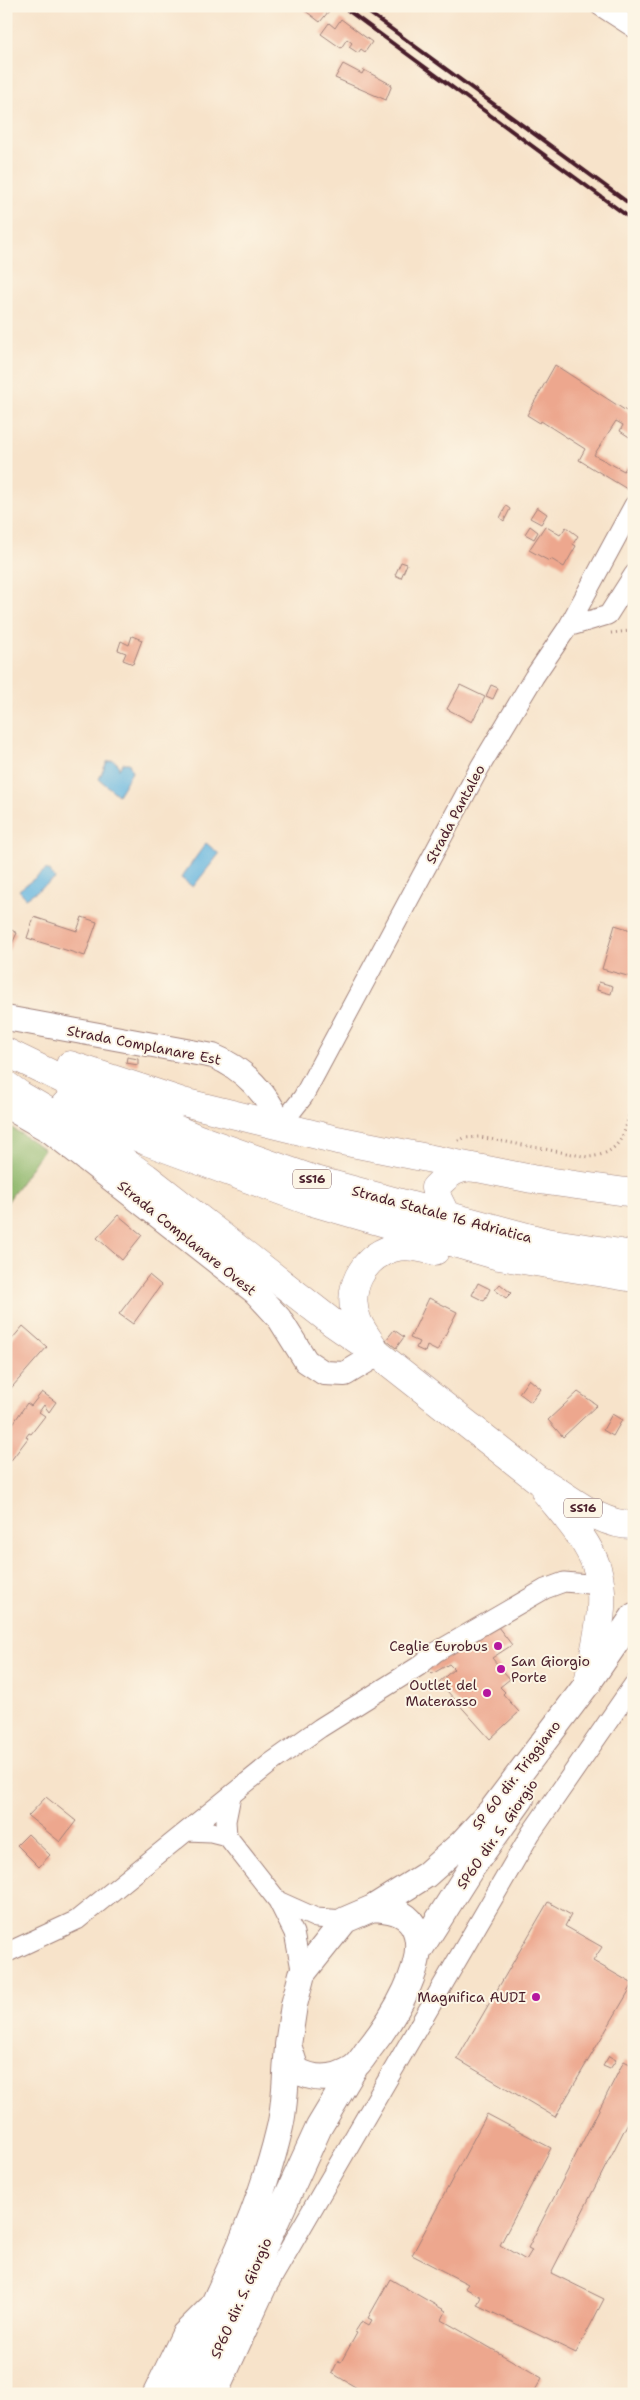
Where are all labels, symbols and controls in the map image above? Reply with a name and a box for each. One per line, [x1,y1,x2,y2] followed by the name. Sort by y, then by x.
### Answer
[421,761,489,867] street label: Strada Pantaleo
[65,1021,223,1069] street label: Strada Complanare Est
[293,1170,331,1188] road number: SS16
[114,1176,260,1300] street label: Strada Complanare Ovest
[350,1181,534,1247] street label: Strada Statale 16 Adriatica
[564,1499,602,1518] road number: SS16
[389,1637,488,1655] place label: Ceglie Eurobus
[492,1640,504,1652] marker: Ceglie Eurobus
[511,1652,590,1686] place label: San Giorgio Porte
[495,1663,507,1675] marker: San Giorgio Porte
[406,1676,478,1710] place label: Outlet del Materasso
[481,1687,493,1699] marker: Outlet del Materasso
[468,1717,564,1833] street label: SP 60 dir. Triggiano
[452,1776,542,1892] street label: SP60 dir. S. Giorgio
[417,1988,526,2006] place label: Magnifica AUDI
[530,1991,542,2003] marker: Magnifica AUDI
[206,2235,276,2361] street label: SP60 dir. S. Giorgio

